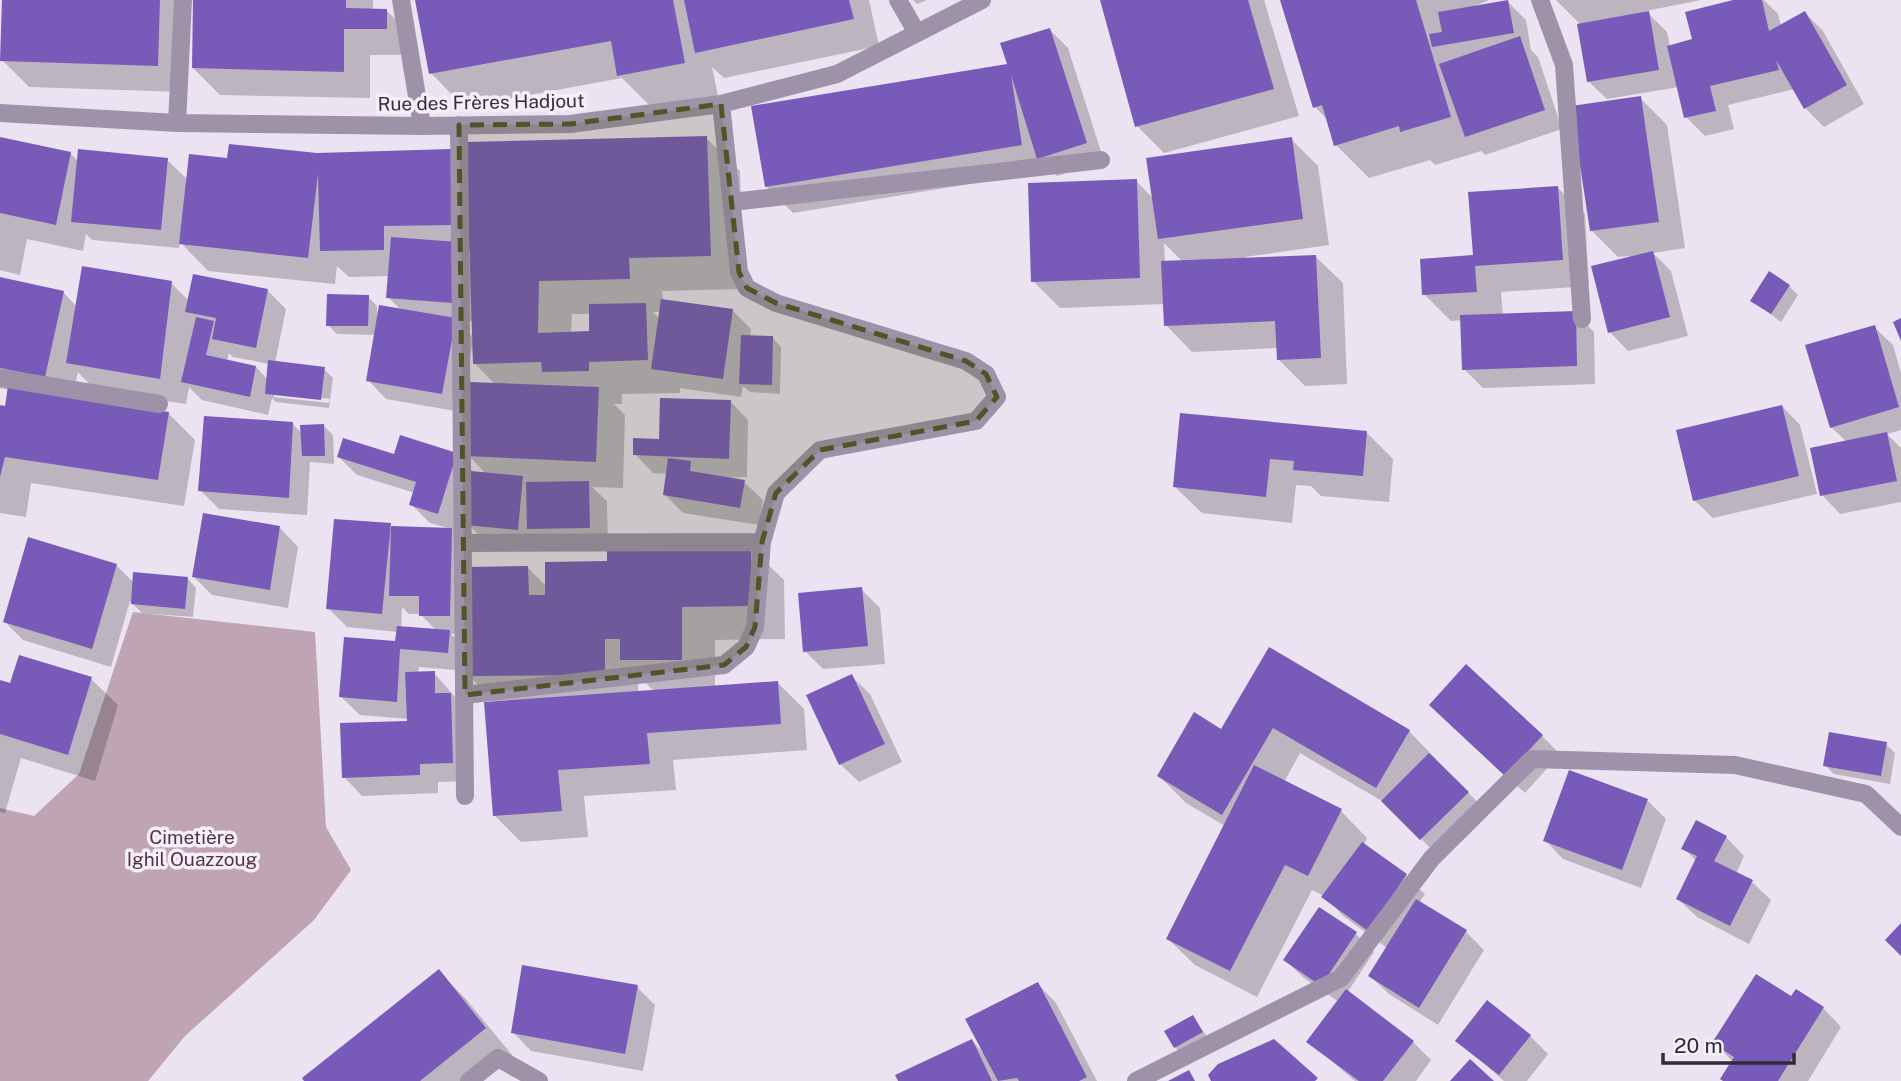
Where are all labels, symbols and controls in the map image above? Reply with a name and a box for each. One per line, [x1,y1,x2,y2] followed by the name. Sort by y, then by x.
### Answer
[377,89,585,115] street label: Rue des Frères Hadjout
[127,826,257,870] park label: Cimetière Ighil Ouazzoug
[1663,1021,1794,1066] scale bar
[1674,1033,1723,1058] text: 20 m

